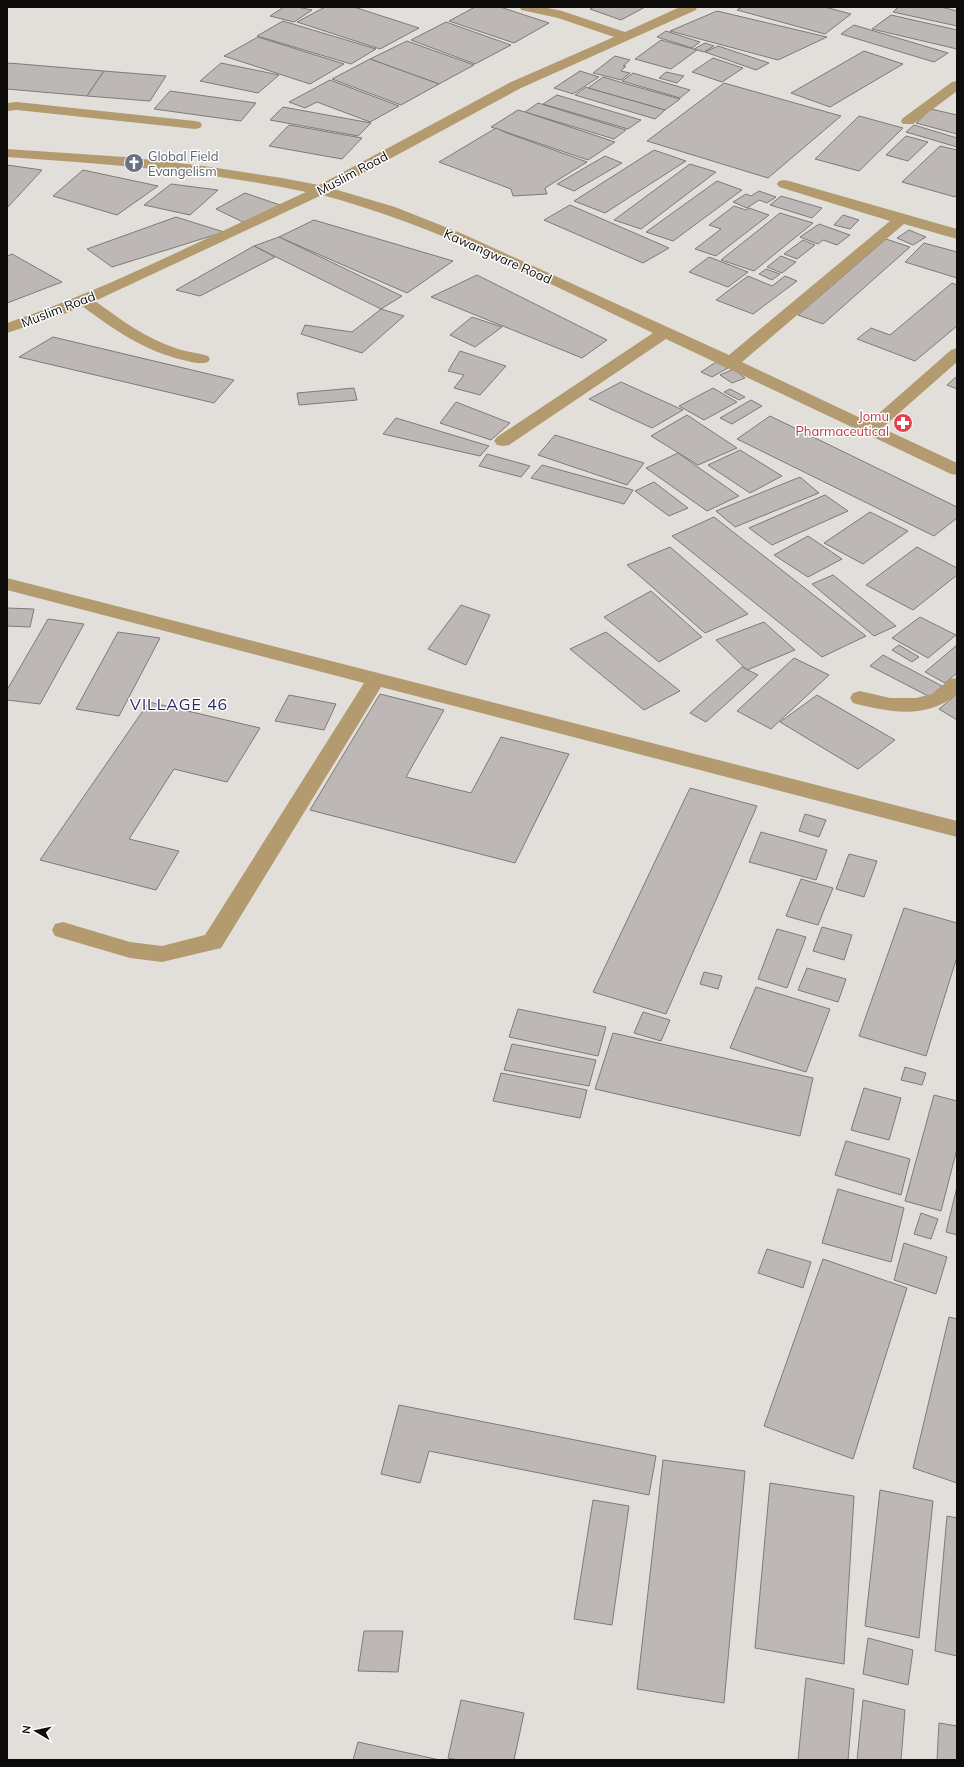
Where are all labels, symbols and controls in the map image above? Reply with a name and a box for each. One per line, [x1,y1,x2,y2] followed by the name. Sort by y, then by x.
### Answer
[148,148,218,179] place label: Global Field Evangelism
[314,148,390,198] street label: Muslim Road
[123,152,145,174] church icon: Global Field Evangelism
[442,225,554,287] street label: Kawangware Road
[19,288,97,330] street label: Muslim Road
[795,408,889,439] place label: Jomu Pharmaceutical
[892,412,914,434] pharmacy icon: Jomu Pharmaceutical
[130,694,228,714] district label: VILLAGE 46
[16,1711,56,1751] north arrow
[19,1724,34,1735] text: N

